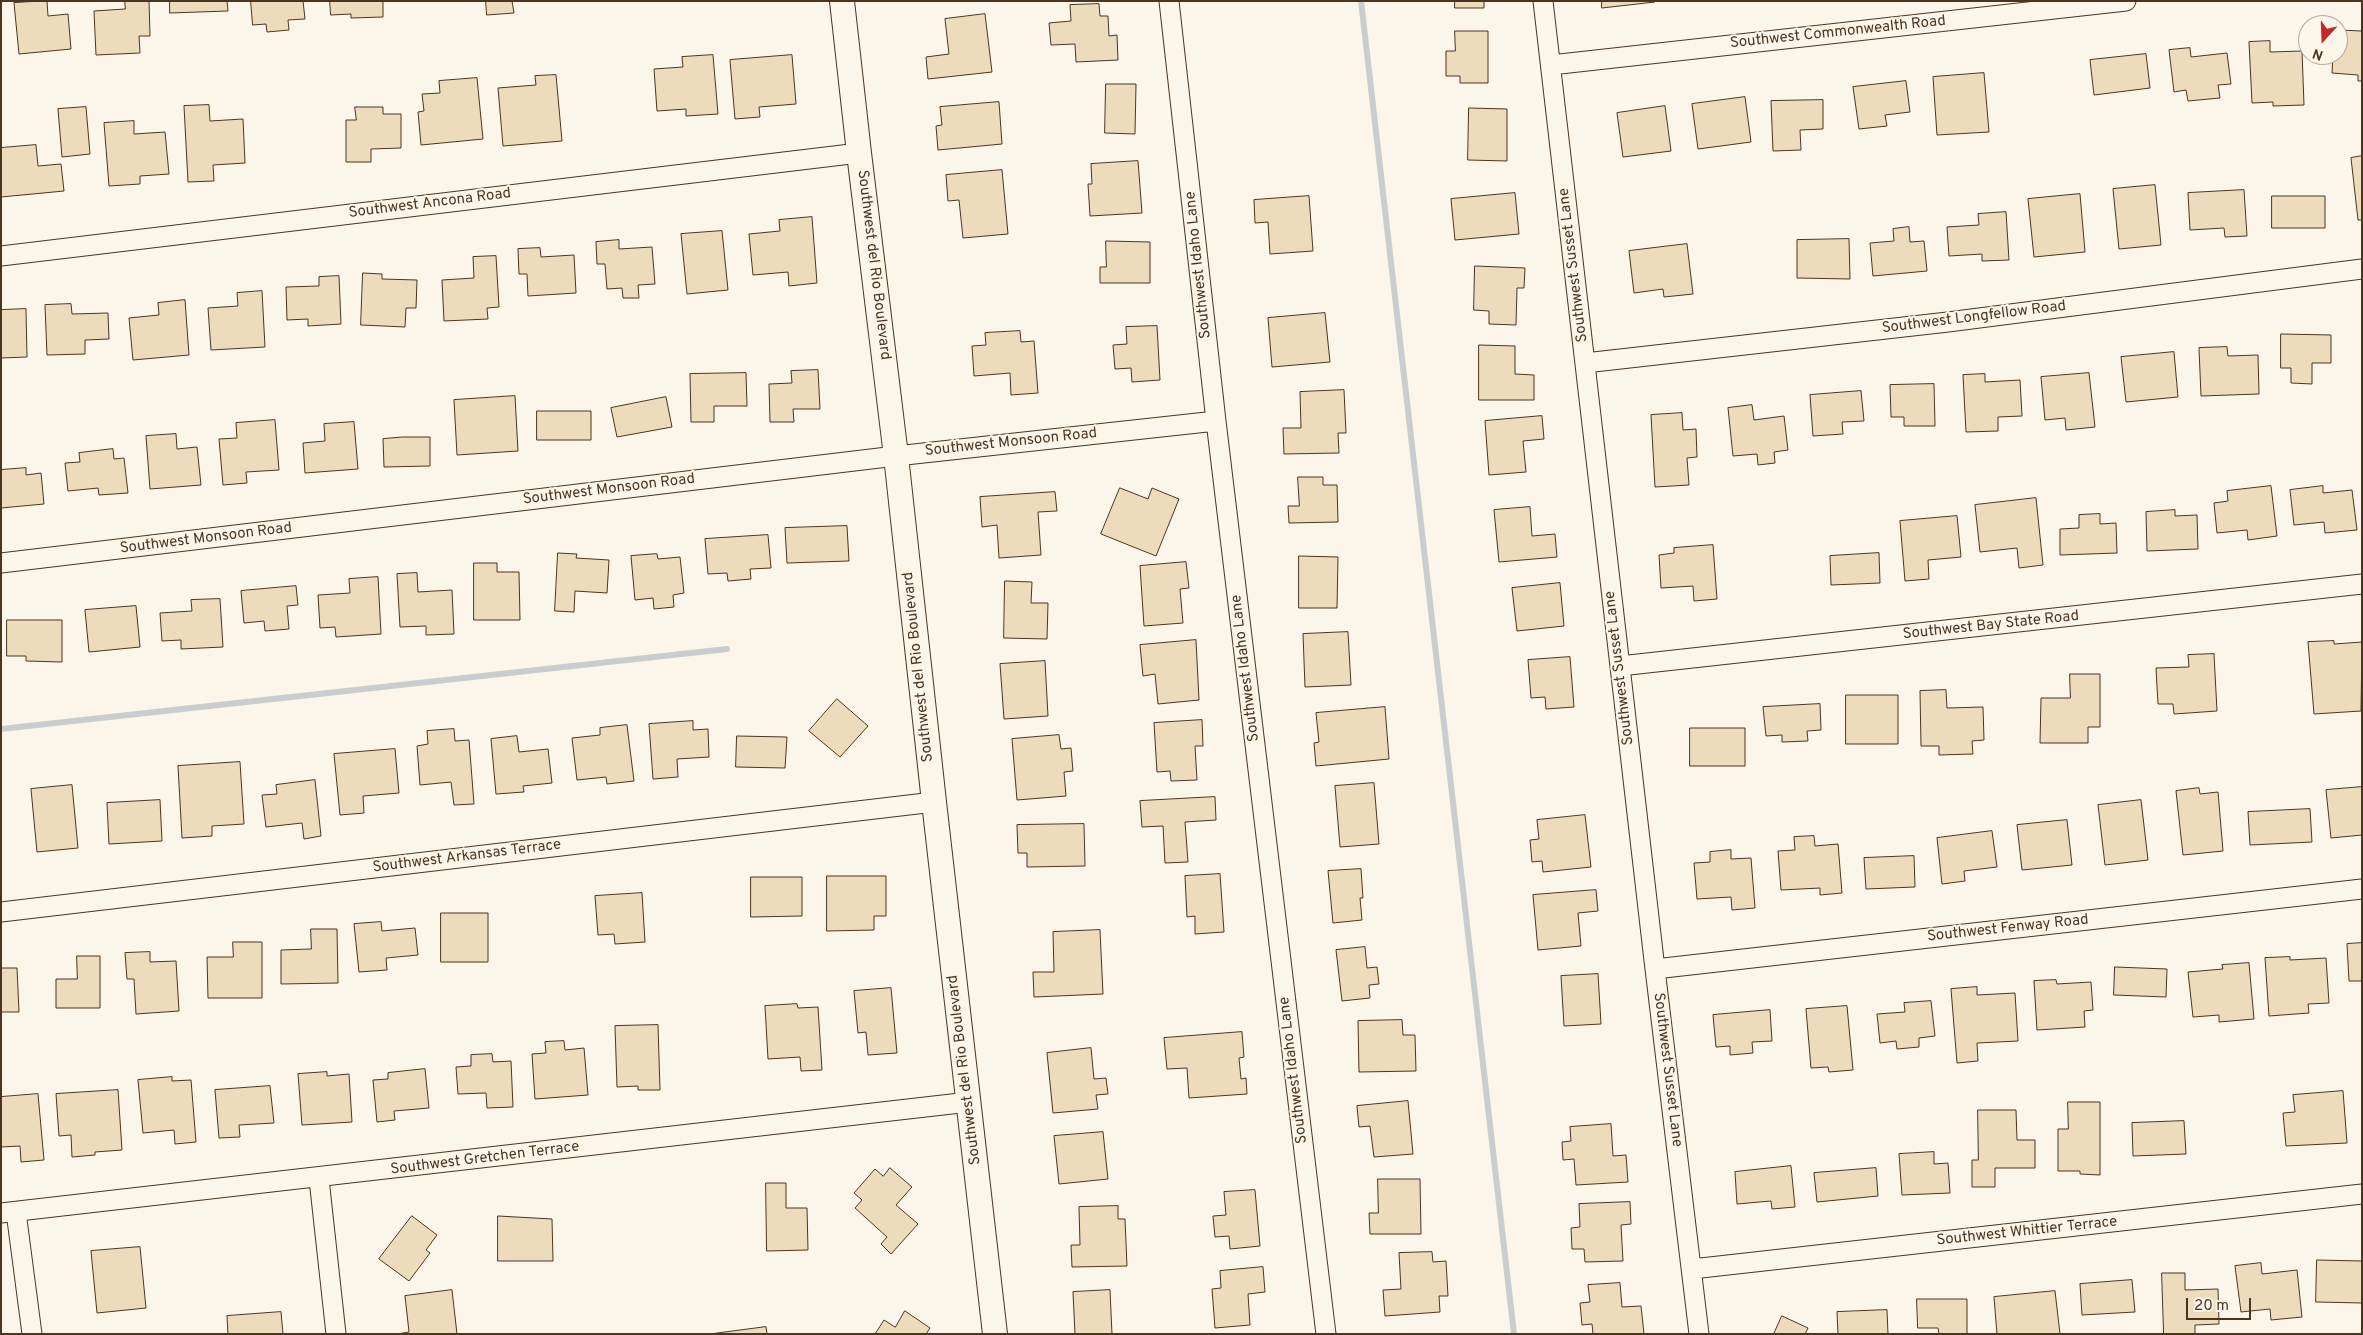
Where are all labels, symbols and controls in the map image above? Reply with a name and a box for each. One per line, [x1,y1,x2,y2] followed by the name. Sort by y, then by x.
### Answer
[1729,13,1947,53] street label: Southwest Commonwealth Road
[2298,15,2348,65] north arrow
[2310,44,2326,63] text: N
[852,169,894,361] street label: Southwest del Rio Boulevard
[348,185,512,223] street label: Southwest Ancona Road
[1556,187,1592,343] street label: Southwest Susset Lane
[1182,190,1216,340] street label: Southwest Idaho Lane
[1881,298,2067,338] street label: Southwest Longfellow Road
[924,425,1098,461] street label: Southwest Monsoon Road
[522,471,696,509] street label: Southwest Monsoon Road
[119,520,293,558] street label: Southwest Monsoon Road
[900,571,938,763] street label: Southwest del Rio Boulevard
[1602,590,1638,746] street label: Southwest Susset Lane
[1228,593,1264,743] street label: Southwest Idaho Lane
[1902,608,2080,644] street label: Southwest Bay State Road
[372,836,562,878] street label: Southwest Arkansas Terrace
[1926,912,2090,946] street label: Southwest Fenway Road
[944,974,986,1166] street label: Southwest del Rio Boulevard
[1649,992,1685,1148] street label: Southwest Susset Lane
[1276,995,1312,1145] street label: Southwest Idaho Lane
[390,1138,580,1180] street label: Southwest Gretchen Terrace
[1936,1214,2118,1250] street label: Southwest Whittier Terrace
[2188,1288,2253,1320] scale bar
[2194,1297,2229,1316] text: 20 m

